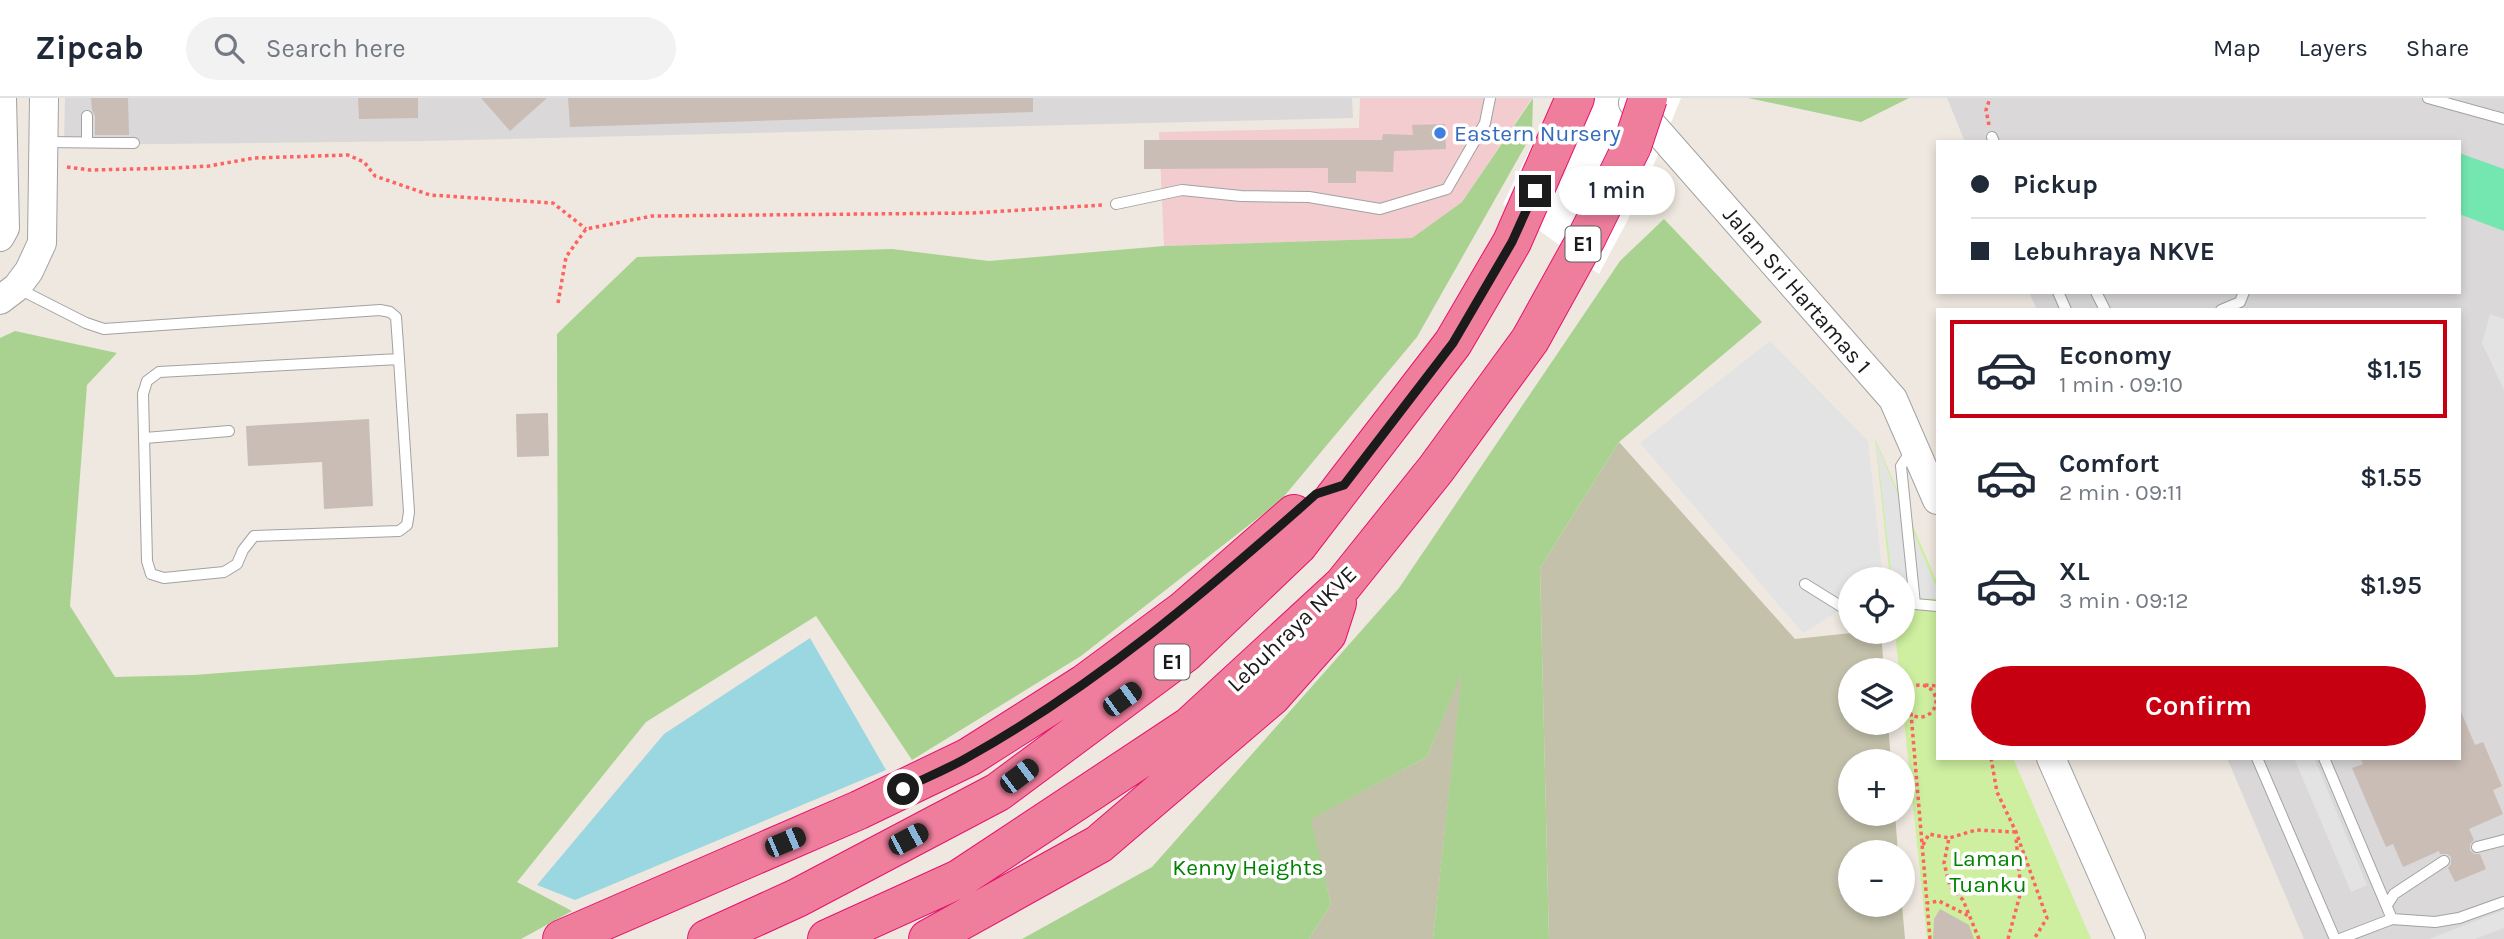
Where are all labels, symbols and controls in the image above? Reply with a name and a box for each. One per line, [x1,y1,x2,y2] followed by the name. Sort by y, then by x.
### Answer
[186,17,676,80] search box
[35,29,144,67] text: Zipcab
[210,29,248,67] icon: search
[266,33,406,64] text: Search here
[2213,34,2261,62] text: Map
[2299,34,2368,62] text: Layers
[2406,34,2469,62] text: Share
[1454,120,1621,147] place label: Eastern Nursery
[1432,125,1448,141] marker: Eastern Nursery
[1560,166,1675,216] callout: 1 min
[2013,169,2098,200] text: Pickup
[1519,175,1551,207] route end
[1588,177,1646,204] text: 1 min
[1717,201,1877,379] street label: Jalan Sri Hartamas 1
[1566,226,1600,262] road number: E1
[2013,236,2215,267] text: Lebuhraya NKVE
[1975,338,2038,401] icon: car
[2059,340,2171,371] text: Economy
[2366,354,2422,385] text: $1.15
[2059,371,2183,398] text: 1 min · 09:10
[1975,446,2038,509] icon: car
[2059,448,2160,479] text: Comfort
[2360,462,2422,493] text: $1.55
[2059,479,2183,506] text: 2 min · 09:11
[1975,554,2038,617] icon: car
[2059,556,2090,587] text: XL
[1222,560,1362,698] street label: Lebuhraya NKVE
[1838,567,1915,917] map controls
[1838,567,1915,644] button: locate
[2359,570,2422,601] text: $1.95
[2059,587,2189,614] text: 3 min · 09:12
[1154,644,1190,680] road number: E1
[1838,658,1915,735] button: layers
[1971,666,2426,746] button: Confirm
[1099,678,1146,720] car
[1838,749,1915,826] button: +
[996,755,1043,797] car
[887,773,919,805] route start
[885,820,932,858] car
[762,824,809,860] car
[1838,840,1915,917] button: −
[1949,845,2027,898] park label: Laman Tuanku
[1172,854,1324,881] park label: Kenny Heights

